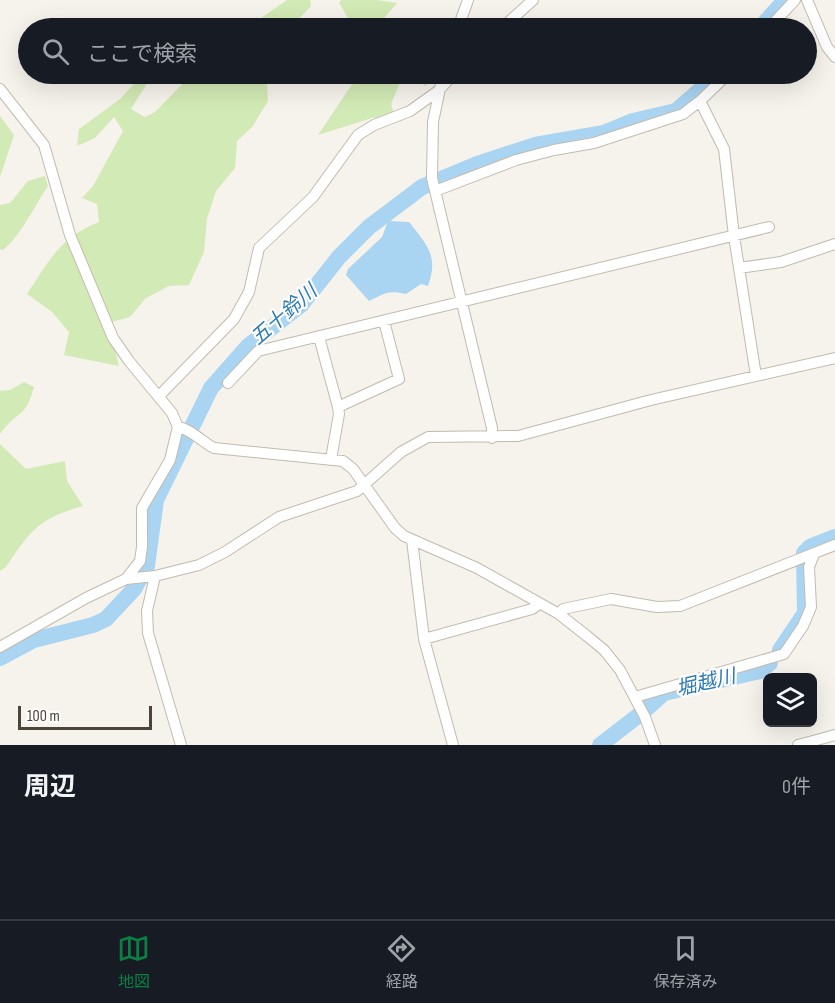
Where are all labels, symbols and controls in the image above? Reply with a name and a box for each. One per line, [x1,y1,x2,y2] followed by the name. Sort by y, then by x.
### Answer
[18,18,817,84] search box
[39,35,72,68] icon: search
[87,41,197,68] text: ここで検索
[246,278,324,350] water label: 五十鈴川
[674,664,740,701] water label: 堀越川
[763,673,817,727] map controls
[763,673,817,727] button: layers
[18,703,152,730] scale bar
[27,707,60,726] text: 100 m
[24,772,76,803] text: 周辺
[782,775,811,799] text: 0件
[117,932,150,992] tab: 地図
[385,932,418,992] tab: 経路
[653,932,717,992] tab: 保存済み

